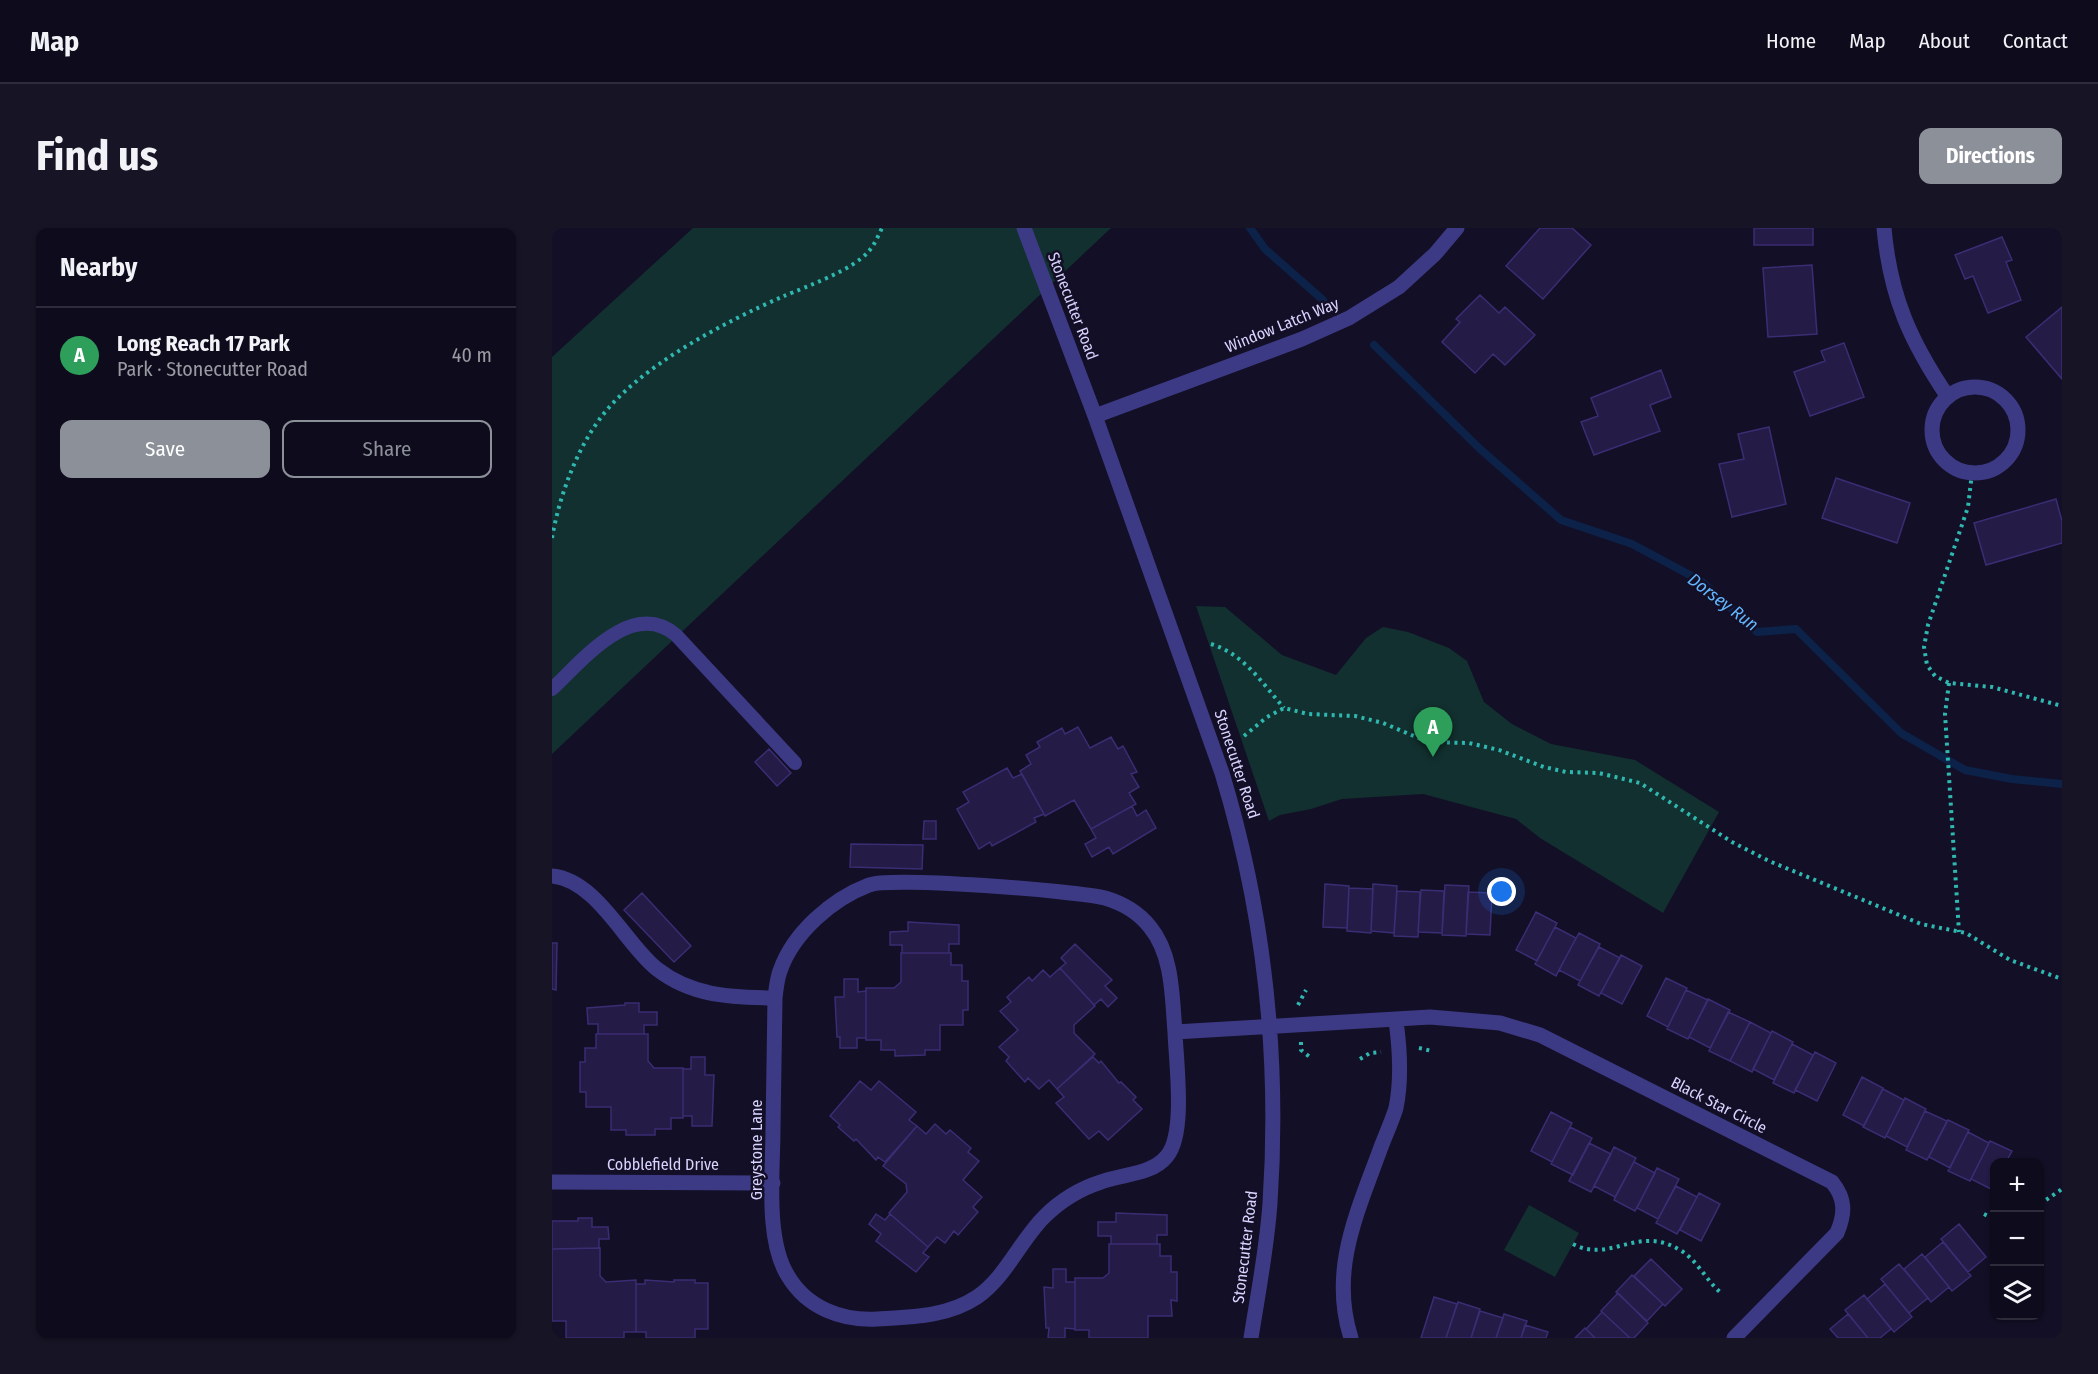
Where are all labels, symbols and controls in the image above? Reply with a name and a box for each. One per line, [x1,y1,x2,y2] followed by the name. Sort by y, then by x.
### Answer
[30,25,79,58] text: Map
[1766,28,1816,54] text: Home
[1849,28,1886,54] text: Map
[1919,28,1970,54] text: About
[2003,28,2068,54] text: Contact
[1919,128,2062,184] button: Directions
[36,131,158,181] text: Find us
[1044,250,1102,362] street label: Stonecutter Road
[60,252,137,283] text: Nearby
[1222,293,1342,356] street label: Window Latch Way
[117,330,290,357] text: Long Reach 17 Park
[74,343,85,367] text: A
[452,343,492,367] text: 40 m
[117,357,308,381] text: Park · Stonecutter Road
[60,420,270,478] button: Save
[282,420,492,478] button: Share
[1683,568,1763,636] water label: Dorsey Run
[1210,707,1264,821] street label: Stonecutter Road
[1414,708,1452,757] pin: A
[1487,877,1516,906] your location
[1668,1073,1770,1137] street label: Black Star Circle
[747,1100,766,1200] street label: Greystone Lane
[607,1155,719,1174] street label: Cobblefield Drive
[1990,1158,2044,1320] map controls
[1990,1158,2044,1212] button: +
[1229,1190,1261,1304] street label: Stonecutter Road
[1990,1212,2044,1266] button: −
[1990,1266,2044,1320] button: layers

